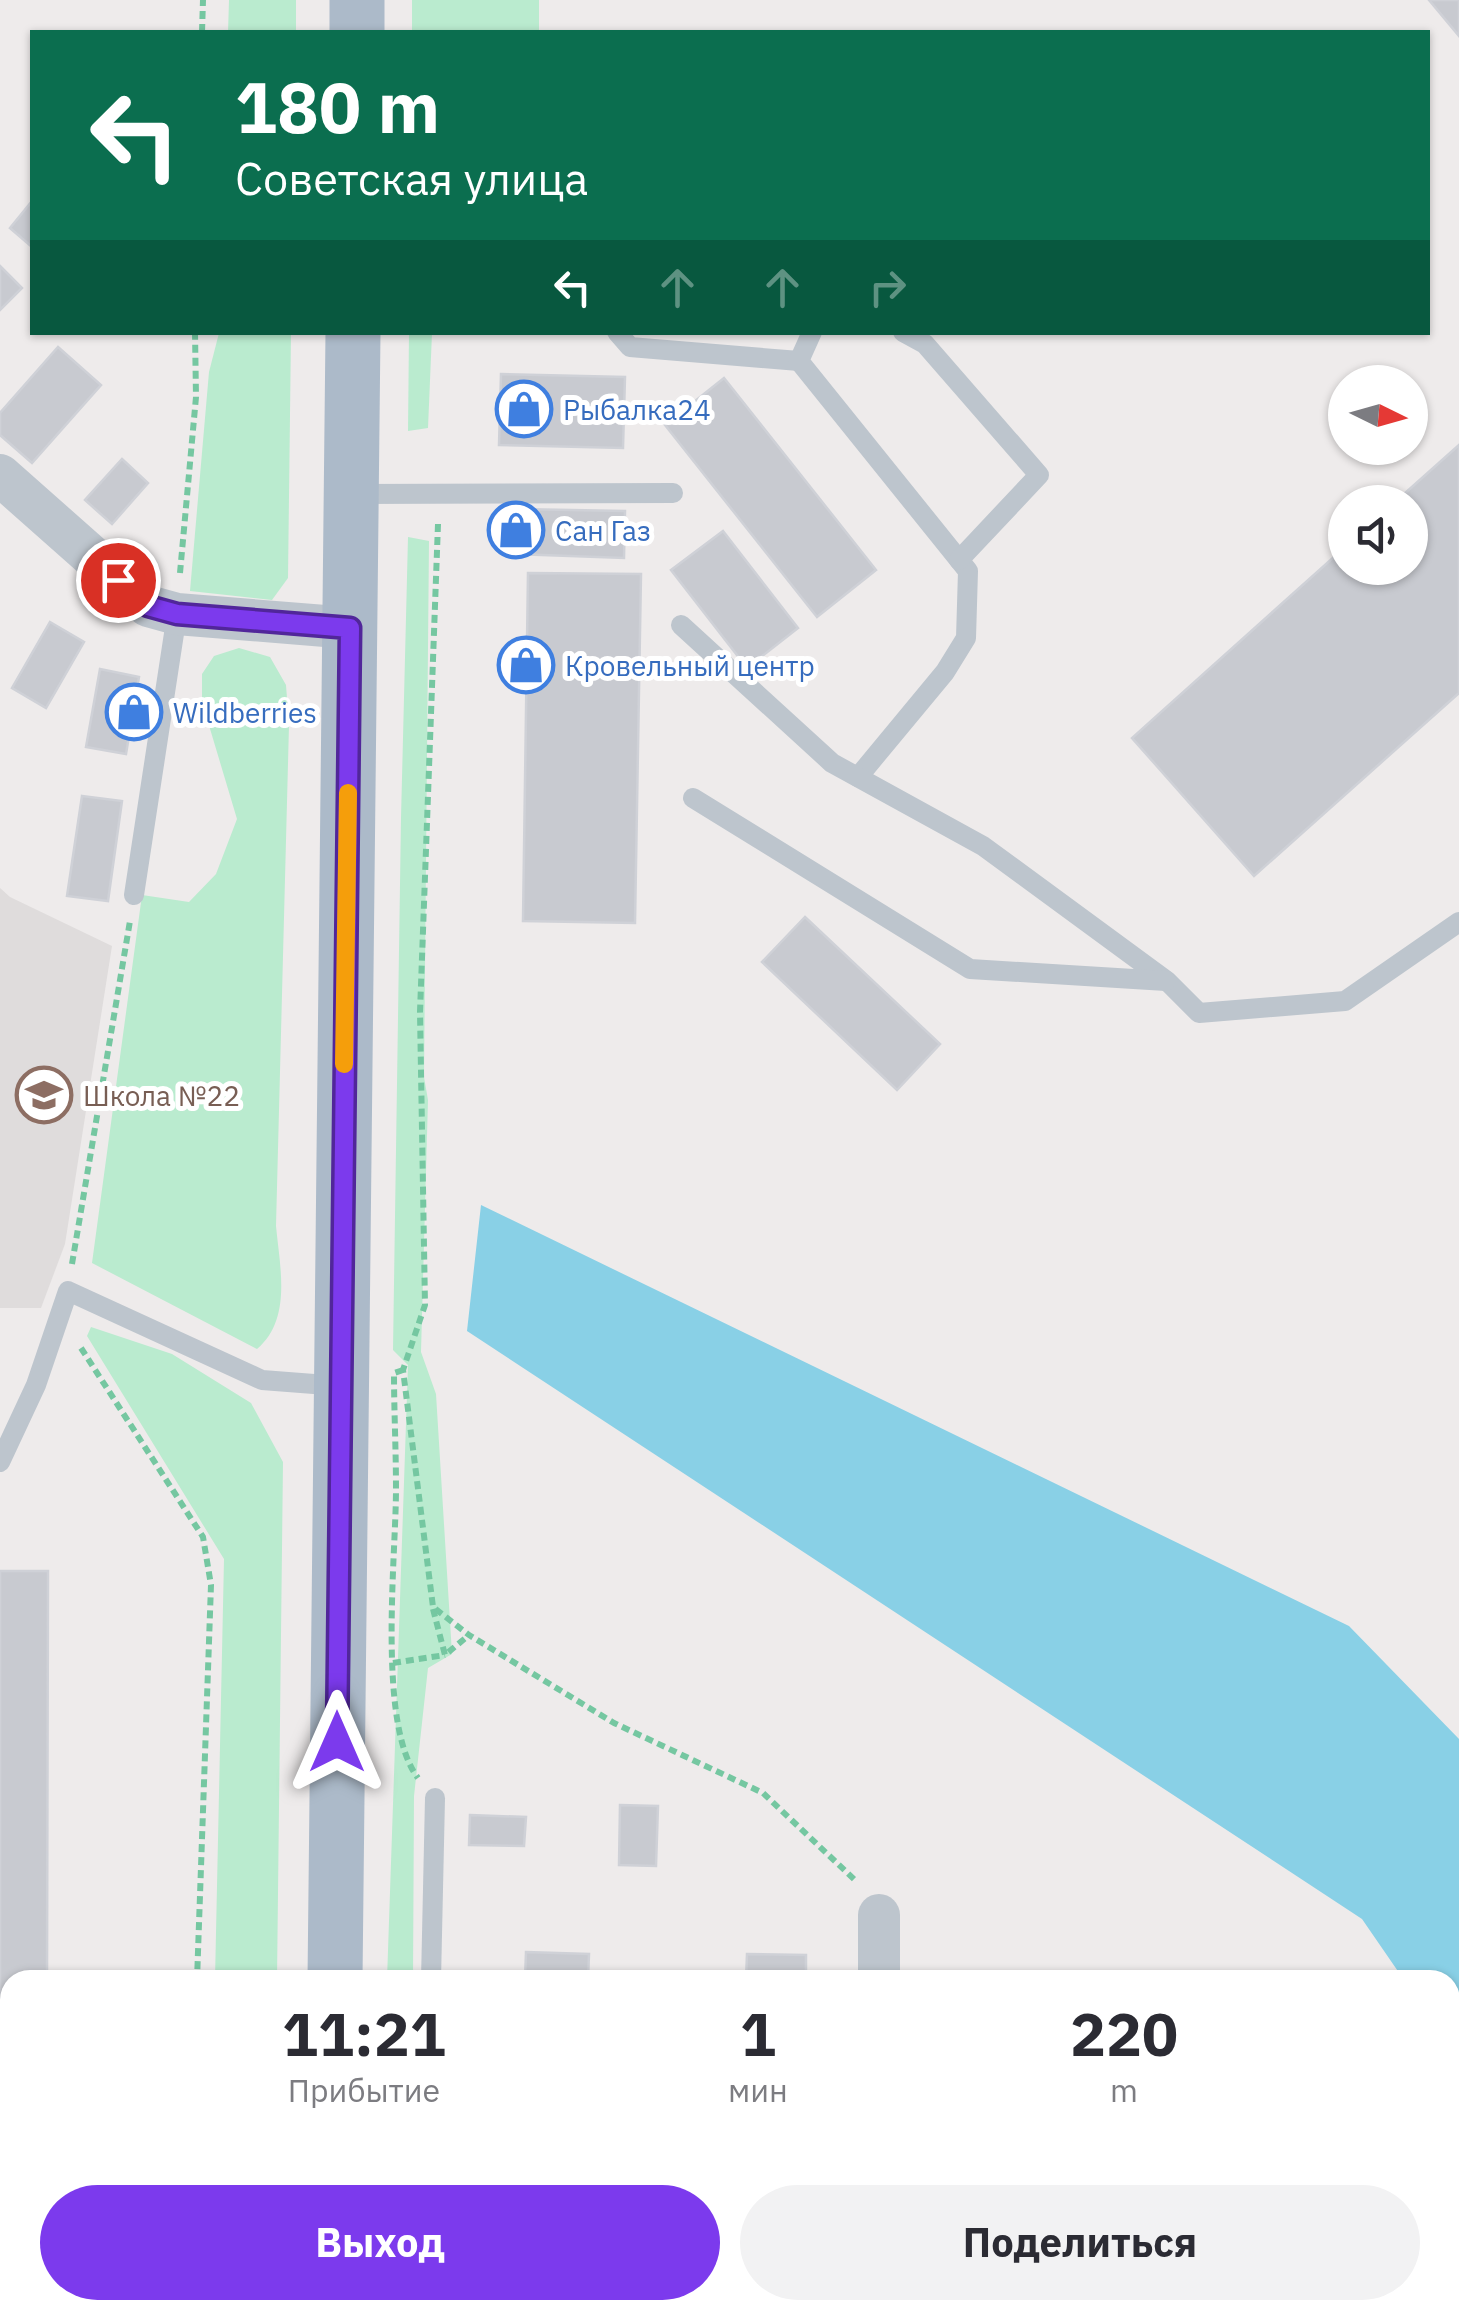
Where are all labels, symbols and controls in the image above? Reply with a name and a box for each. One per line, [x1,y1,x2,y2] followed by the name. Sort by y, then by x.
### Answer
[235,61,440,152] text: 180 m
[70,70,200,200] icon: left
[235,149,588,207] text: Советская улица
[545,260,600,315] icon: left
[650,260,705,315] icon: ahead
[755,260,810,315] icon: ahead
[860,260,915,315] icon: right
[1328,365,1428,465] north arrow
[1328,365,1428,585] map controls
[494,379,554,439] shop icon: Рыбалка24
[563,391,711,428] place label: Рыбалка24
[1328,485,1428,585] button: sound
[486,500,546,560] shop icon: Сан Газ
[555,512,651,549] place label: Сан Газ
[76,538,161,623] pin
[91,553,146,608] icon: arrive
[496,635,556,695] shop icon: Кровельный центр
[565,647,815,684] place label: Кровельный центр
[104,682,164,742] shop icon: Wildberries
[173,694,317,731] place label: Wildberries
[14,1065,74,1125] school or university icon: Школа №22
[83,1077,240,1114] place label: Школа №22
[285,1690,389,1794] position arrow
[282,1994,446,2073] text: 11:21
[740,1994,776,2073] text: 1
[1070,1994,1178,2073] text: 220
[288,2069,440,2111] text: Прибытие
[728,2069,788,2111] text: мин
[1110,2069,1138,2111] text: m
[40,2185,720,2300] button: Выход
[740,2185,1420,2300] button: Поделиться

